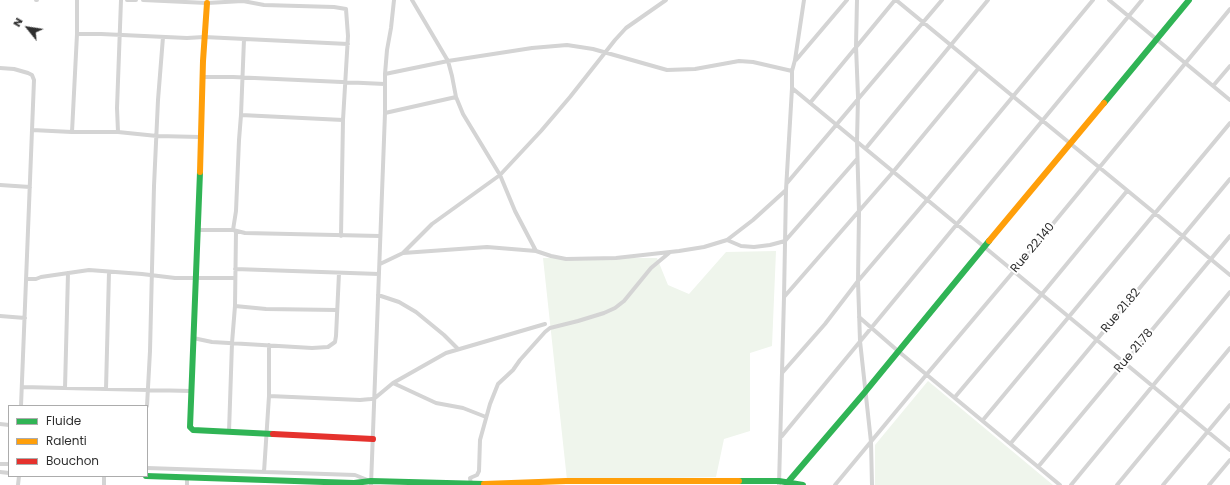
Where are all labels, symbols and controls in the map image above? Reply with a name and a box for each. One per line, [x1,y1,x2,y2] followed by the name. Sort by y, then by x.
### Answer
[8,8,48,48] north arrow
[9,14,27,30] text: N
[1008,220,1058,276] street label: Rue 22.140
[1098,286,1144,336] street label: Rue 21.82
[1111,326,1157,376] street label: Rue 21.78
[8,405,148,477] legend
[46,412,81,429] text: Fluide
[46,432,87,449] text: Ralenti
[46,452,99,469] text: Bouchon

